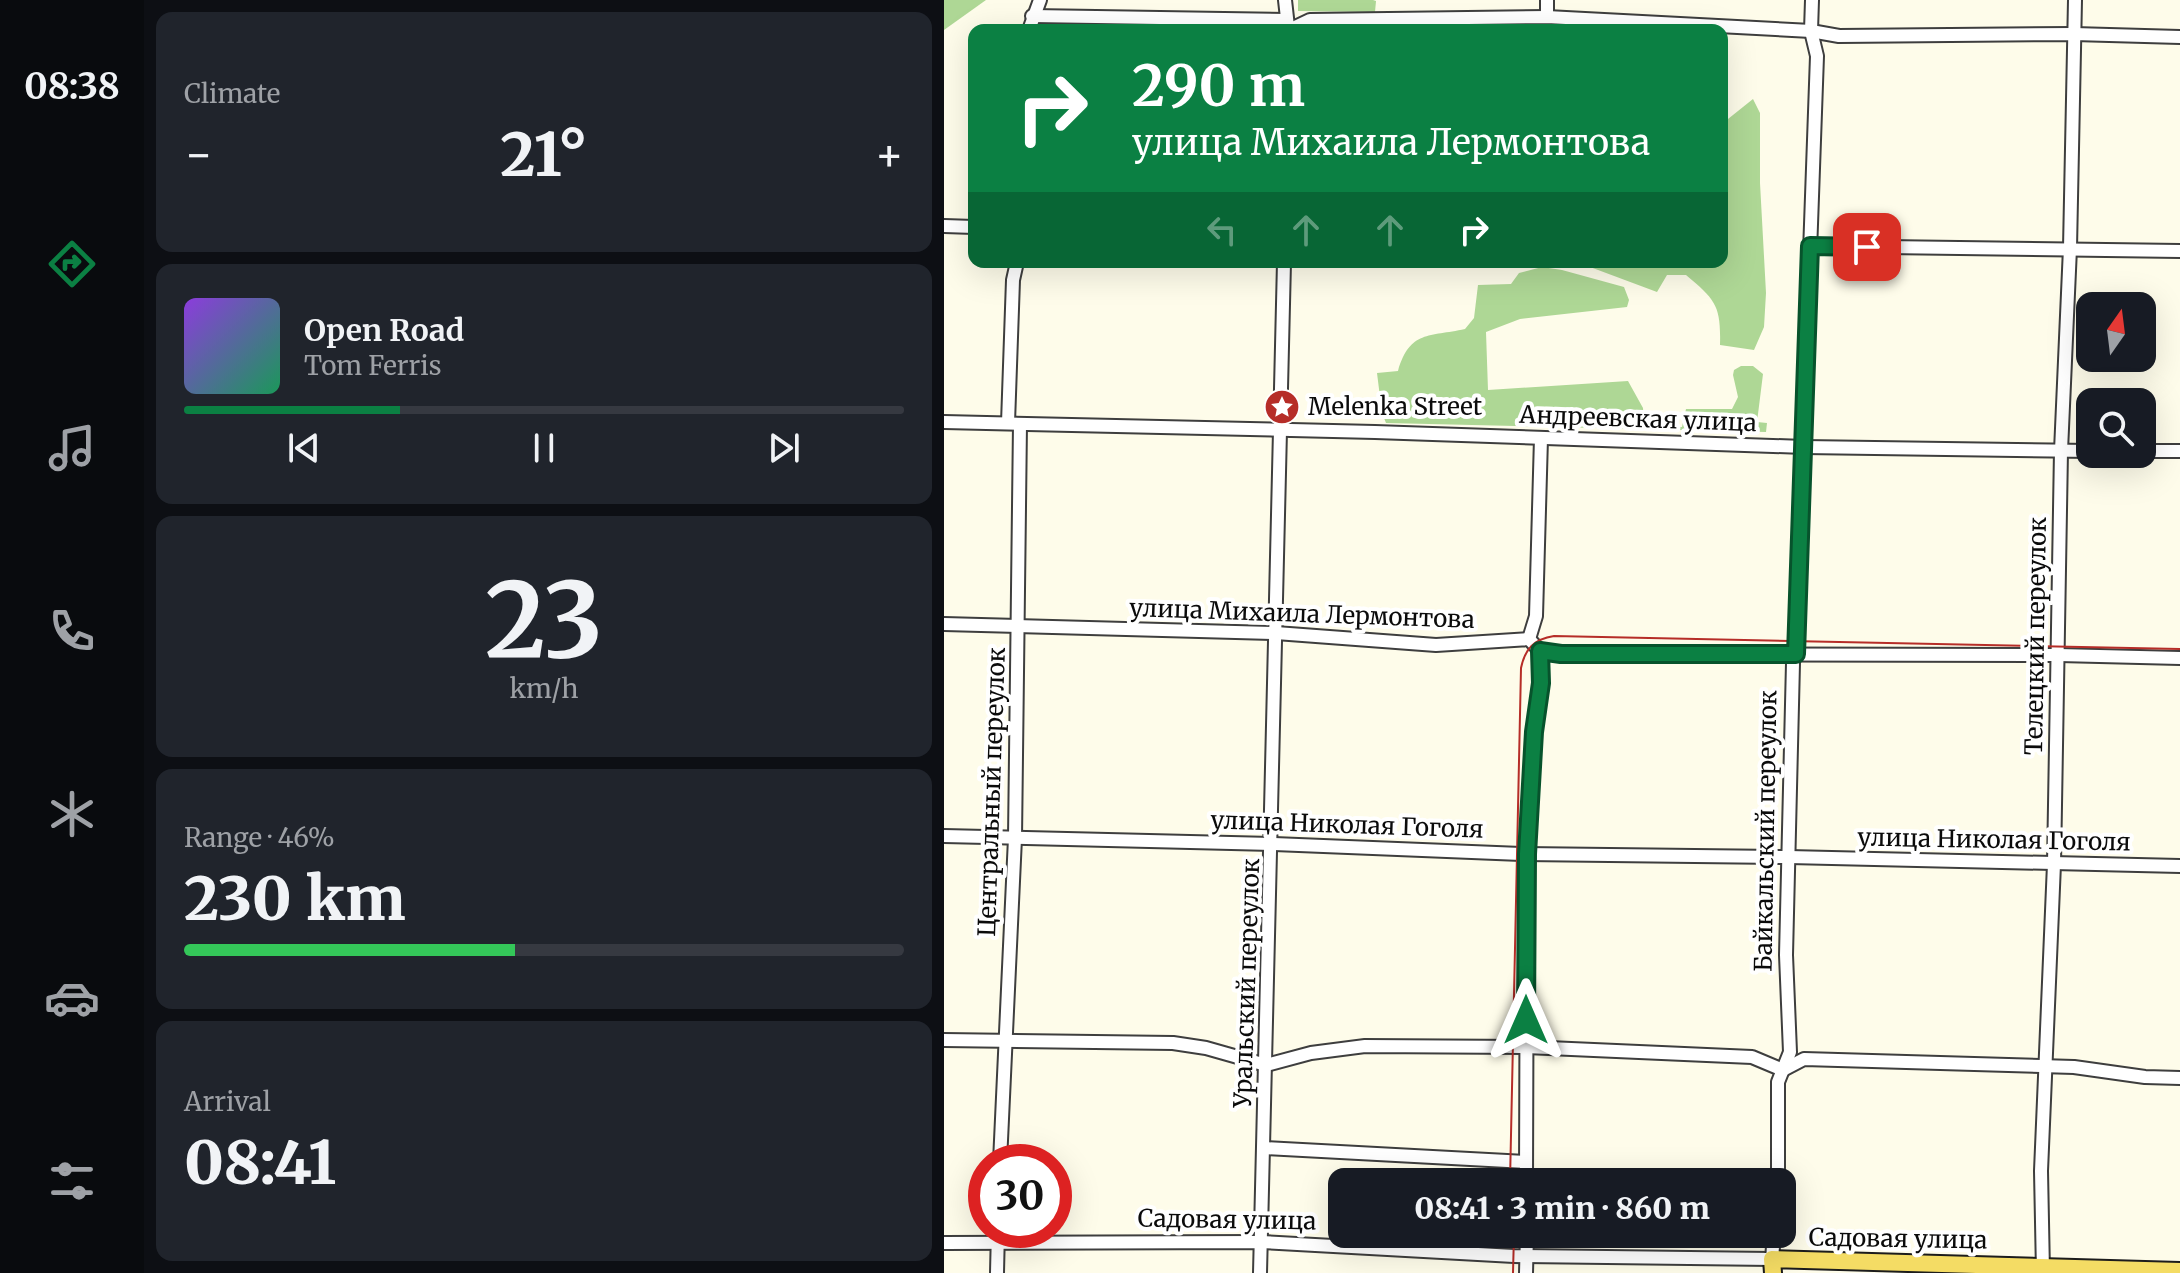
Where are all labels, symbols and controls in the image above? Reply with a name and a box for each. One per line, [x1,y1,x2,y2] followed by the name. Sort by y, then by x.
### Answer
[1132,51,1305,121] text: 290 m
[1000,56,1104,160] icon: right
[24,64,120,109] text: 08:38
[184,77,280,110] text: Climate
[500,117,588,192] text: 21°
[1132,120,1650,165] text: улица Михаила Лермонтова
[184,127,213,182] text: −
[875,127,904,182] text: +
[1200,208,1244,252] icon: left
[1284,208,1328,252] icon: ahead
[1368,208,1412,252] icon: ahead
[1452,208,1496,252] icon: right
[1833,213,1901,281] pin
[1845,225,1889,269] icon: arrive
[44,236,100,292] icon: directions
[2076,292,2156,372] north arrow
[2076,292,2156,468] map controls
[304,311,464,349] text: Open Road
[304,349,442,382] text: Tom Ferris
[1263,388,1301,426] place icon: Melenka Street
[2076,388,2156,468] button: search
[1308,391,1483,422] place label: Melenka Street
[1518,399,1757,438] street label: Андреевская улица
[44,420,100,476] icon: music
[282,426,326,470] icon: previous
[522,426,566,470] icon: pause
[762,426,806,470] icon: next
[2018,517,2053,755] street label: Телецкий переулок
[485,555,603,685] text: 23
[1129,592,1475,635] street label: улица Михаила Лермонтова
[44,603,100,659] icon: phone
[971,647,1012,937] street label: Центральный переулок
[510,672,578,705] text: km/h
[1748,690,1783,972] street label: Байкальский переулок
[44,786,100,842] icon: climate
[1210,804,1484,845] street label: улица Николая Гоголя
[184,821,335,854] text: Range · 46%
[1857,822,2131,857] street label: улица Николая Гоголя
[1227,858,1266,1109] street label: Уральский переулок
[184,861,406,936] text: 230 km
[44,970,100,1026] icon: car
[1484,978,1568,1062] position arrow
[184,1085,271,1118] text: Arrival
[184,1125,336,1200] text: 08:41
[968,1144,1072,1248] speed limit sign: 30
[44,1153,100,1209] icon: filters
[1414,1189,1710,1227] text: 08:41 · 3 min · 860 m
[1137,1202,1317,1237] street label: Садовая улица
[1808,1221,1988,1256] street label: Садовая улица

